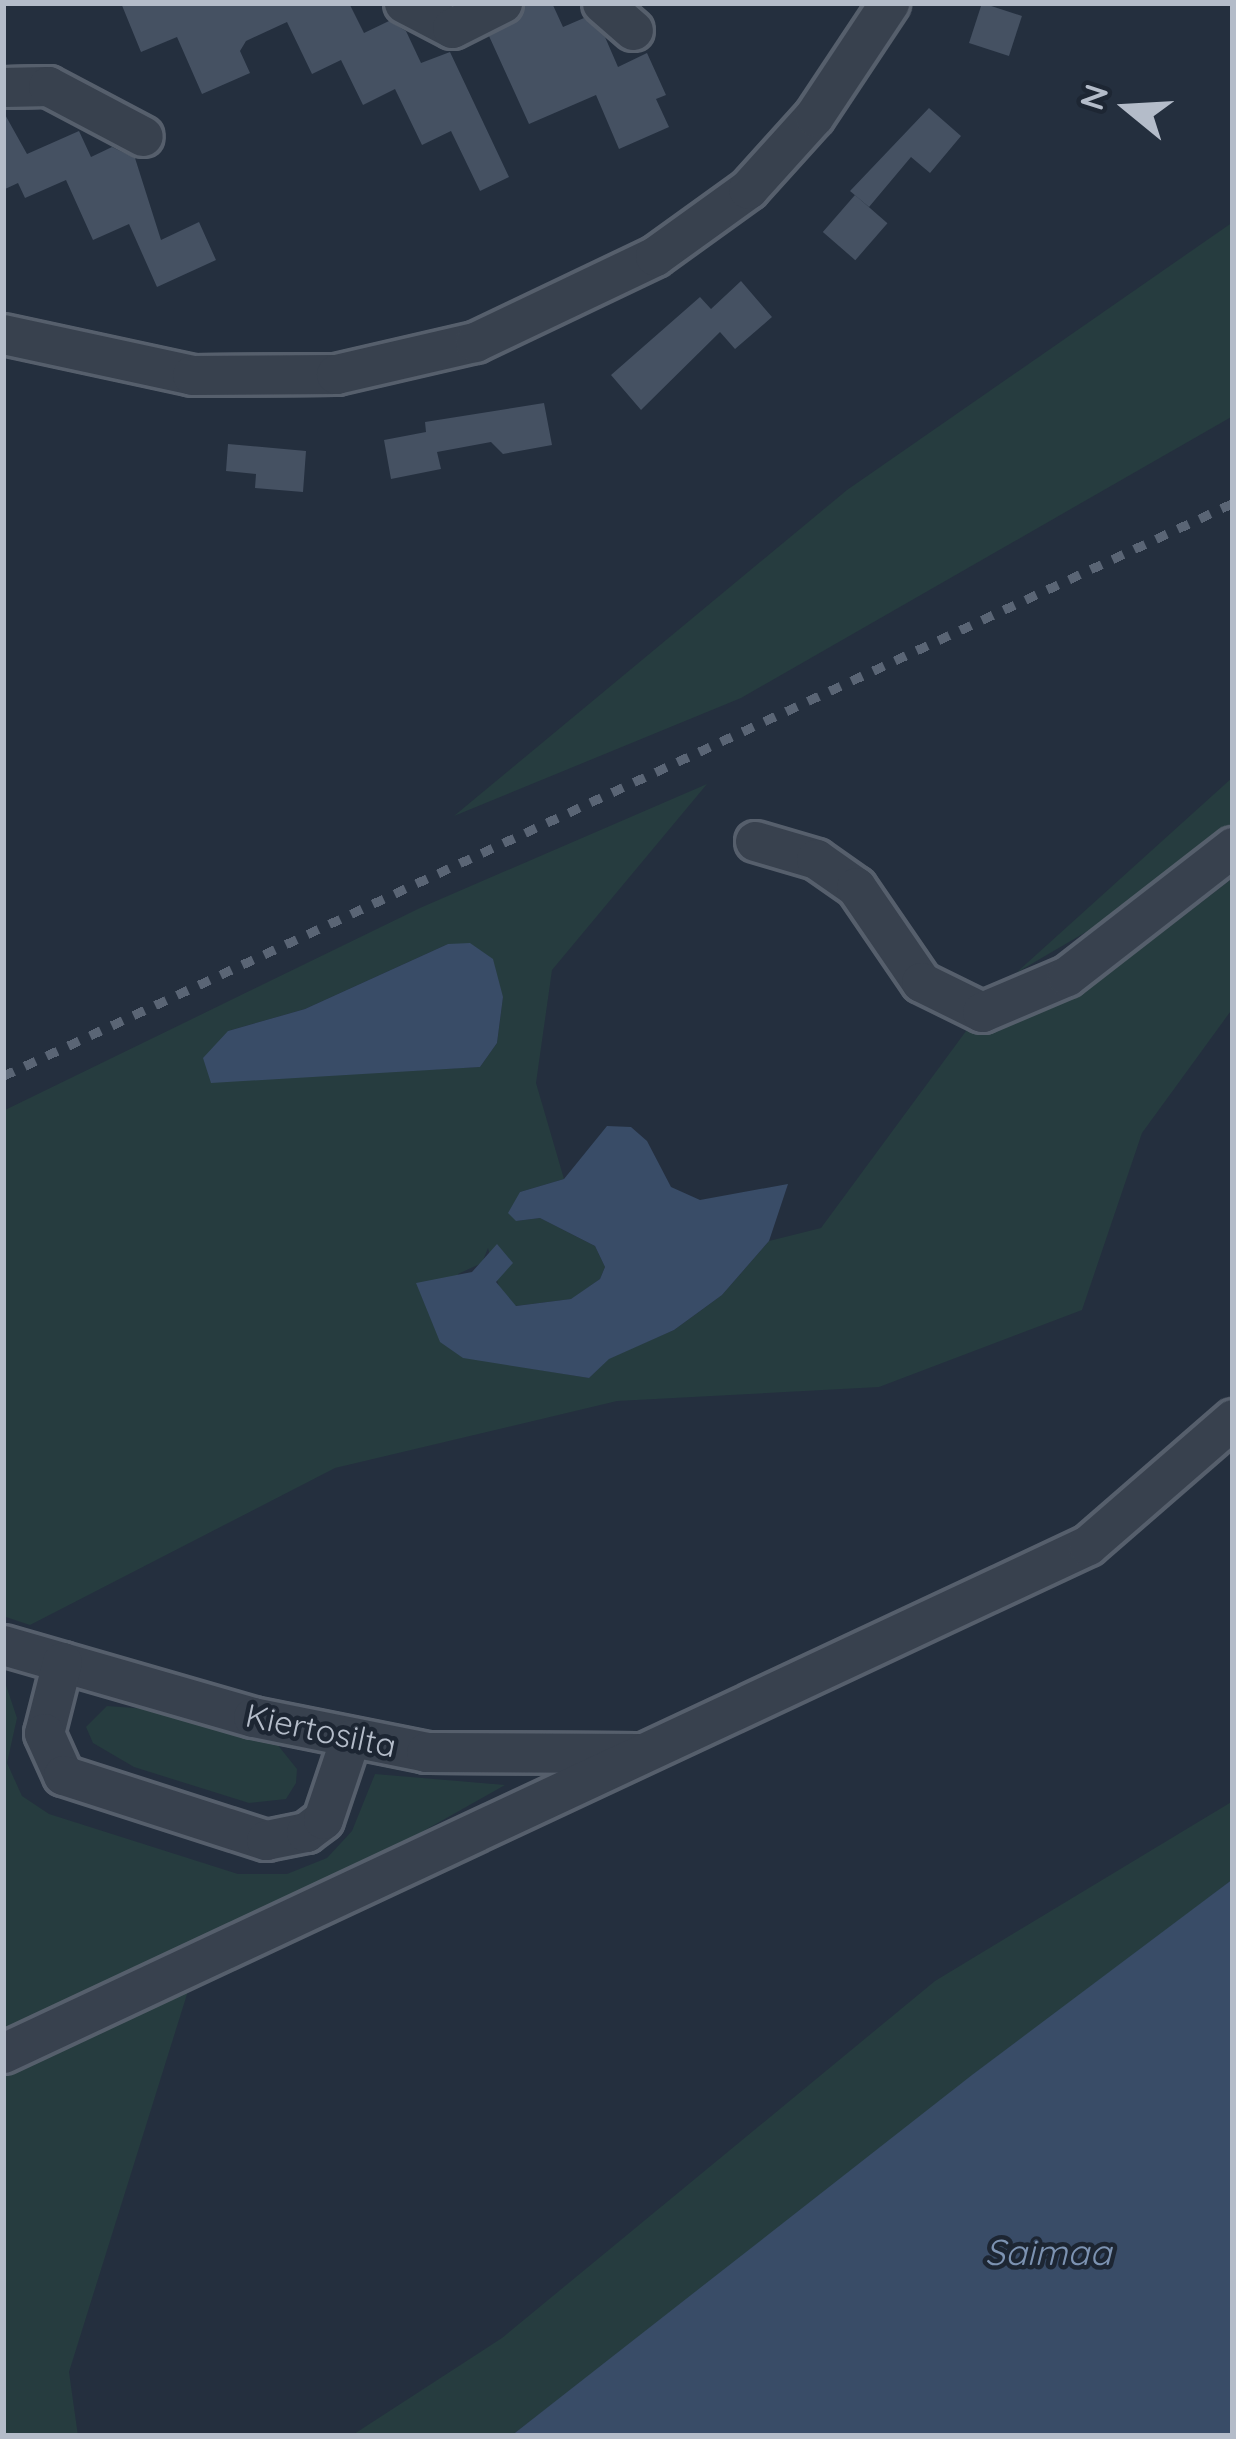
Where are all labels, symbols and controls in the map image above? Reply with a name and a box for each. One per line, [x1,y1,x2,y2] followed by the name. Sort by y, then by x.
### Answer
[1068,48,1188,168] north arrow
[1070,79,1117,115] text: N
[242,1695,400,1765] street label: Kiertosilta
[985,2230,1111,2274] water label: Saimaa

